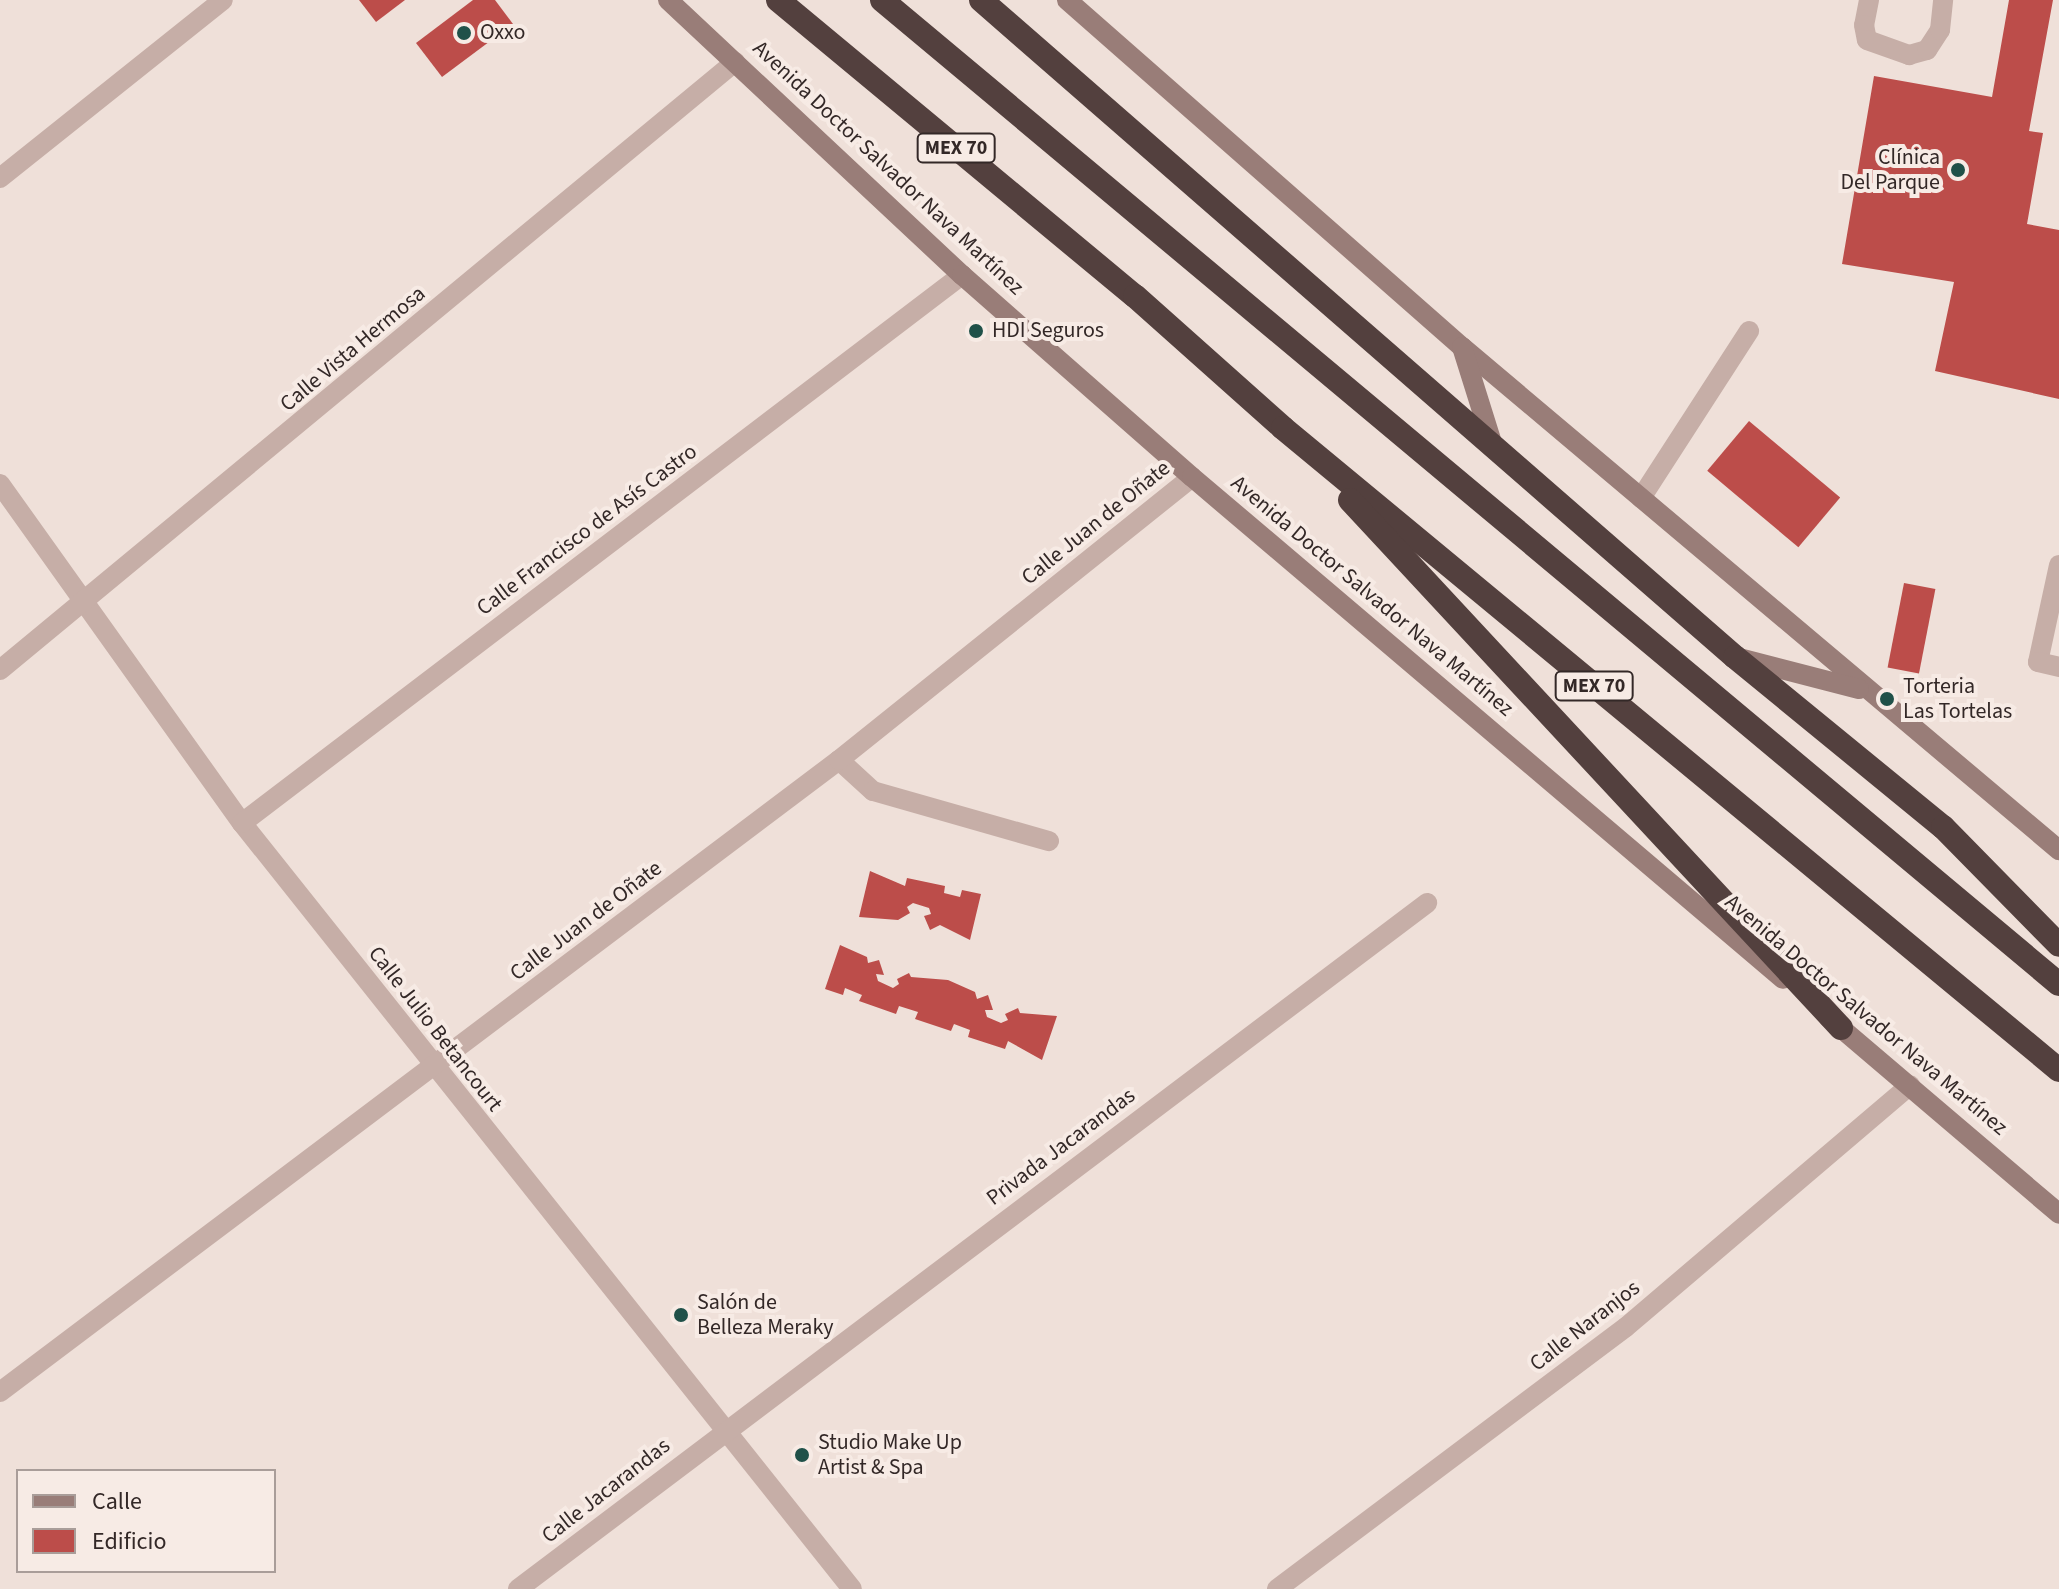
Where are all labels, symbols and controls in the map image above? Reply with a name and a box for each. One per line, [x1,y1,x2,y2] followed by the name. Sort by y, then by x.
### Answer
[480,20,525,46] place label: Oxxo
[455,24,473,42] marker: Oxxo
[747,35,1029,301] street label: Avenida Doctor Salvador Nava Martínez
[916,132,996,164] road number: MEX 70
[1840,144,1940,196] place label: Clínica Del Parque
[1947,159,1969,181] marker: Clínica Del Parque
[275,281,431,417] street label: Calle Vista Hermosa
[992,318,1104,344] place label: HDI Seguros
[967,322,985,340] marker: HDI Seguros
[472,439,702,621] street label: Calle Francisco de Asís Castro
[1017,455,1175,591] street label: Calle Juan de Oñate
[1225,470,1519,722] street label: Avenida Doctor Salvador Nava Martínez
[1554,670,1634,702] road number: MEX 70
[1903,673,2012,724] place label: Torteria Las Tortelas
[1878,690,1896,708] marker: Torteria Las Tortelas
[505,855,667,987] street label: Calle Juan de Oñate
[1719,889,2013,1141] street label: Avenida Doctor Salvador Nava Martínez
[362,941,508,1117] street label: Calle Julio Betancourt
[981,1082,1141,1212] street label: Privada Jacarandas
[1525,1275,1645,1377] street label: Calle Naranjos
[697,1289,834,1340] place label: Salón de Belleza Meraky
[672,1306,690,1324] marker: Salón de Belleza Meraky
[818,1429,962,1480] place label: Studio Make Up Artist & Spa
[537,1433,675,1549] street label: Calle Jacarandas
[793,1446,811,1464] marker: Studio Make Up Artist & Spa
[16,1469,276,1573] legend
[92,1484,142,1519] text: Calle
[92,1524,166,1559] text: Edificio

